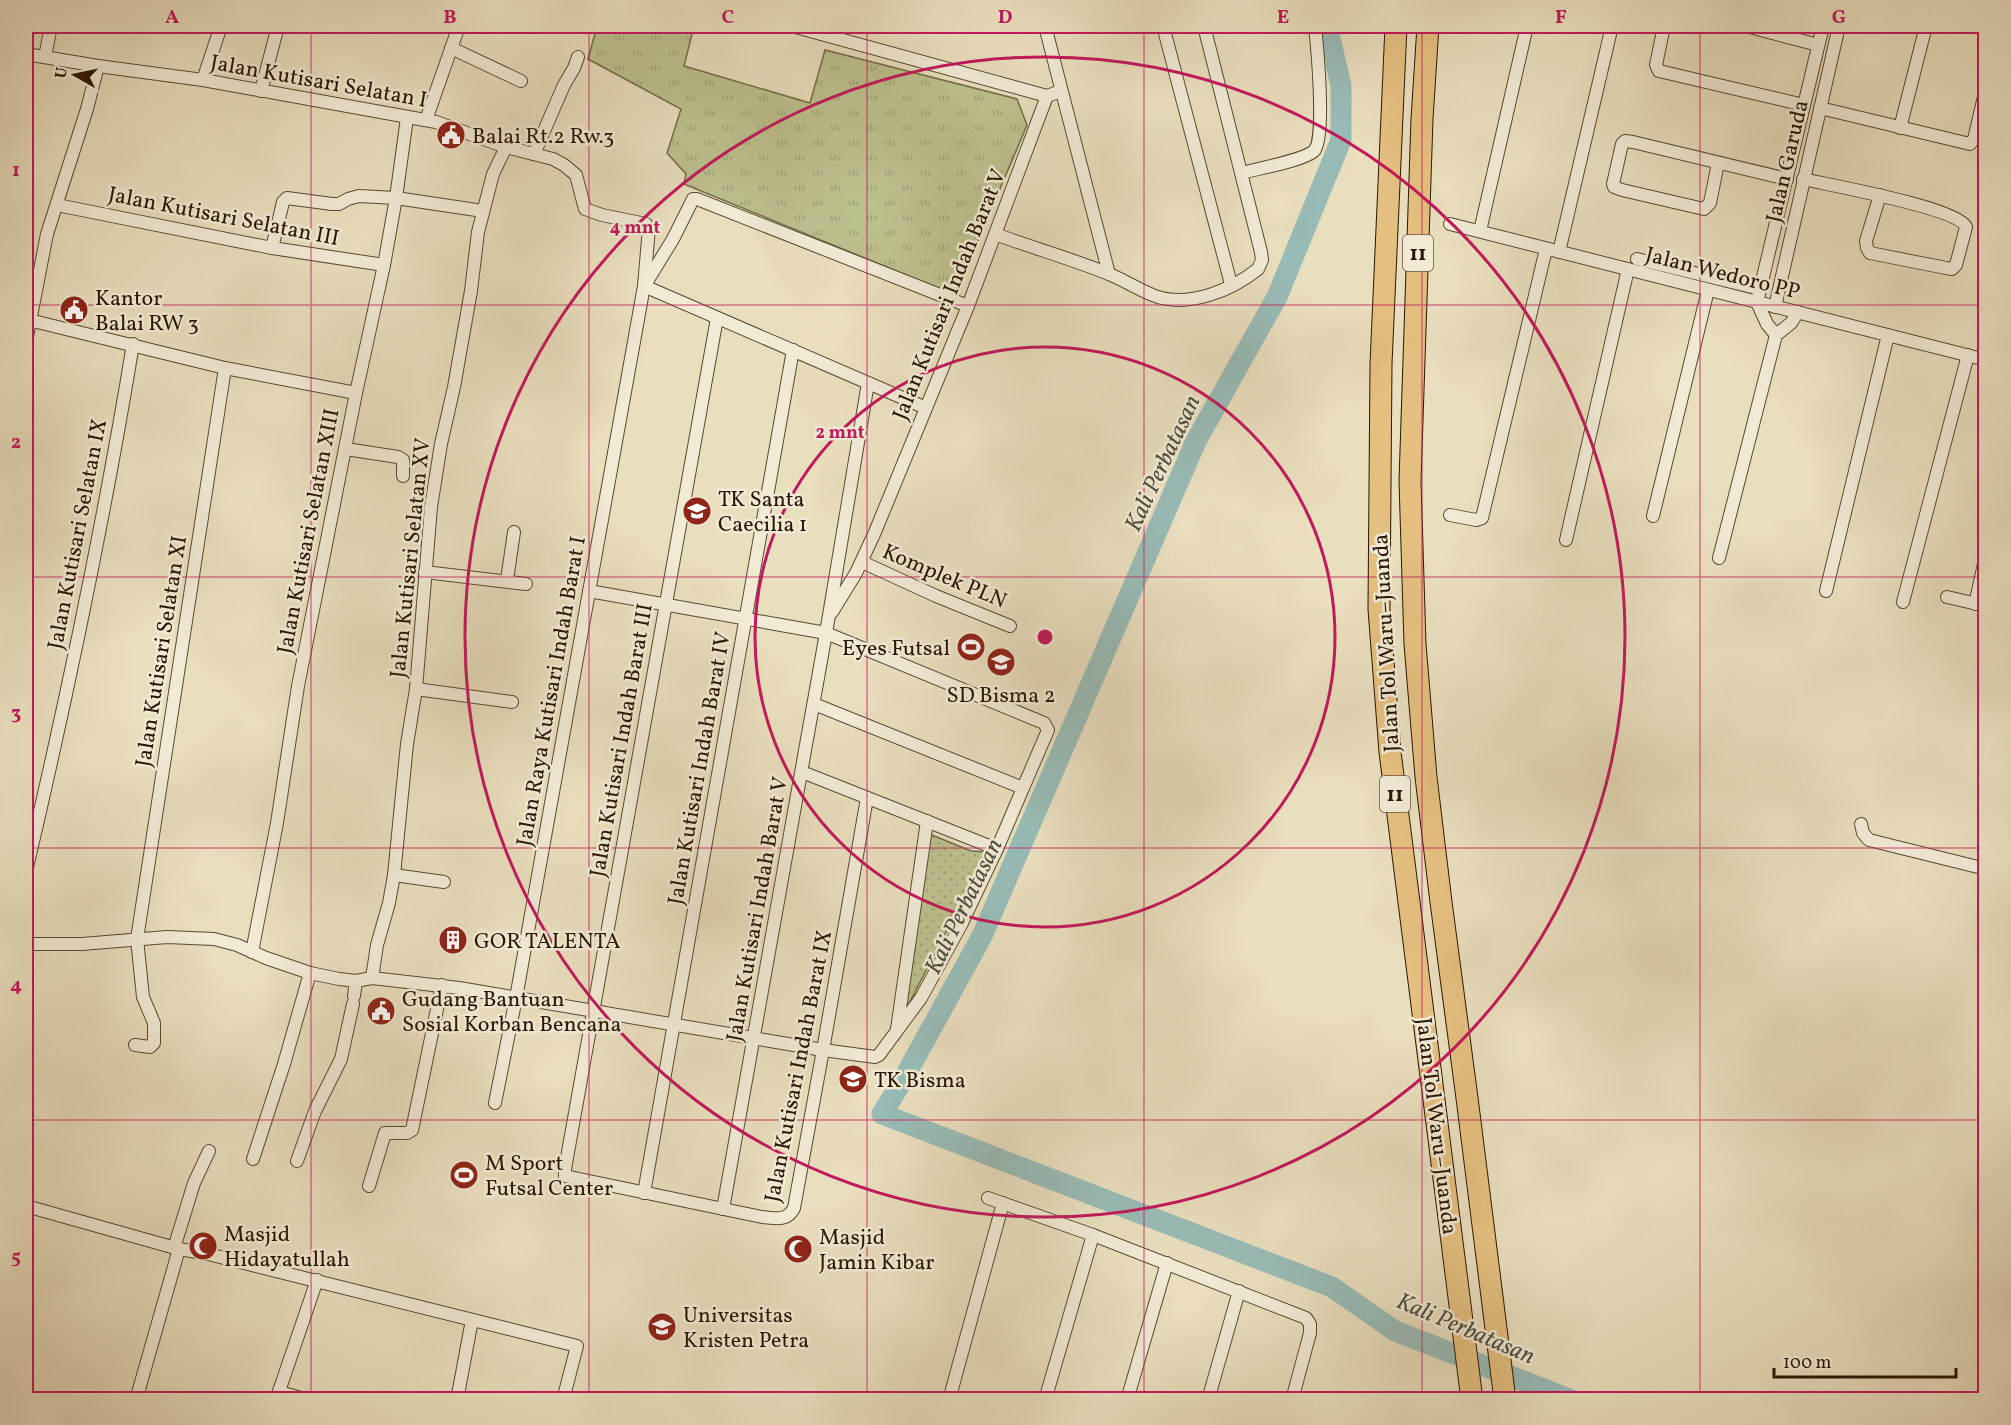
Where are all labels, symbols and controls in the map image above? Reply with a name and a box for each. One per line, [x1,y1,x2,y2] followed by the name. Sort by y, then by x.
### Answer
[165,4,179,32] text: A
[443,4,457,32] text: B
[722,4,735,32] text: C
[998,4,1012,32] text: D
[1277,4,1289,32] text: E
[1555,4,1567,32] text: F
[1832,4,1846,32] text: G
[45,45,105,105] north arrow
[208,48,429,117] street label: Jalan Kutisari Selatan I
[50,66,74,80] text: U
[1759,97,1818,226] street label: Jalan Garuda
[435,119,467,151] public building icon: Balai Rt.2 Rw.3
[472,122,614,153] place label: Balai Rt.2 Rw.3
[12,157,20,185] text: 1
[886,165,1015,425] street label: Jalan Kutisari Indah Barat V
[105,180,342,255] street label: Jalan Kutisari Selatan III
[610,216,660,241] text: 4 mnt
[1403,235,1433,271] road number: 11
[1642,240,1803,309] street label: Jalan Wedoro PP
[95,284,199,340] place label: Kantor Balai RW 3
[58,294,90,326] public building icon: Kantor Balai RW 3
[1117,390,1210,538] water label: Kali Perbatasan
[270,406,348,657] street label: Jalan Kutisari Selatan XIII
[41,417,116,652] street label: Jalan Kutisari Selatan IX
[816,421,865,446] text: 2 mnt
[11,429,21,457] text: 2
[383,437,440,680] street label: Jalan Kutisari Selatan XV
[718,485,807,541] place label: TK Santa Caecilia 1
[681,495,713,527] school or university icon: TK Santa Caecilia 1
[129,533,196,769] street label: Jalan Kutisari Selatan XI
[1366,533,1409,753] street label: Jalan Tol Waru–Juanda
[510,534,595,849] street label: Jalan Raya Kutisari Indah Barat I
[877,537,1011,617] street label: Komplek PLN
[583,601,662,880] street label: Jalan Kutisari Indah Barat III
[1035,627,1055,647] centre of rings
[661,629,740,907] street label: Jalan Kutisari Indah Barat IV
[955,631,987,663] sports icon: Eyes Futsal
[842,634,950,665] place label: Eyes Futsal
[985,646,1017,678] school or university icon: SD Bisma 2
[947,681,1056,712] place label: SD Bisma 2
[11,700,21,728] text: 3
[720,775,797,1044] street label: Jalan Kutisari Indah Barat V
[1380,776,1410,812] road number: 11
[917,833,1012,981] water label: Kali Perbatasan
[437,924,469,956] building icon: GOR TALENTA
[474,927,620,958] place label: GOR TALENTA
[758,928,841,1205] street label: Jalan Kutisari Indah Barat IX
[10,972,22,1000] text: 4
[402,985,621,1041] place label: Gudang Bantuan Sosial Korban Bencana
[365,995,397,1027] public building icon: Gudang Bantuan Sosial Korban Bencana
[1407,1016,1464,1237] street label: Jalan Tol Waru–Juanda
[837,1063,869,1095] school or university icon: TK Bisma
[874,1066,966,1097] place label: TK Bisma
[485,1149,613,1205] place label: M Sport Futsal Center
[448,1159,480,1191] sports icon: M Sport Futsal Center
[224,1220,350,1276] place label: Masjid Hidayatullah
[819,1223,935,1279] place label: Masjid Jamin Kibar
[187,1230,219,1262] mosque icon: Masjid Hidayatullah
[782,1233,814,1265] mosque icon: Masjid Jamin Kibar
[11,1244,21,1272] text: 5
[1391,1285,1540,1374] water label: Kali Perbatasan
[683,1301,809,1357] place label: Universitas Kristen Petra
[646,1311,678,1343] school or university icon: Universitas Kristen Petra
[1774,1341,1956,1379] scale bar
[1783,1351,1832,1376] text: 100 m

